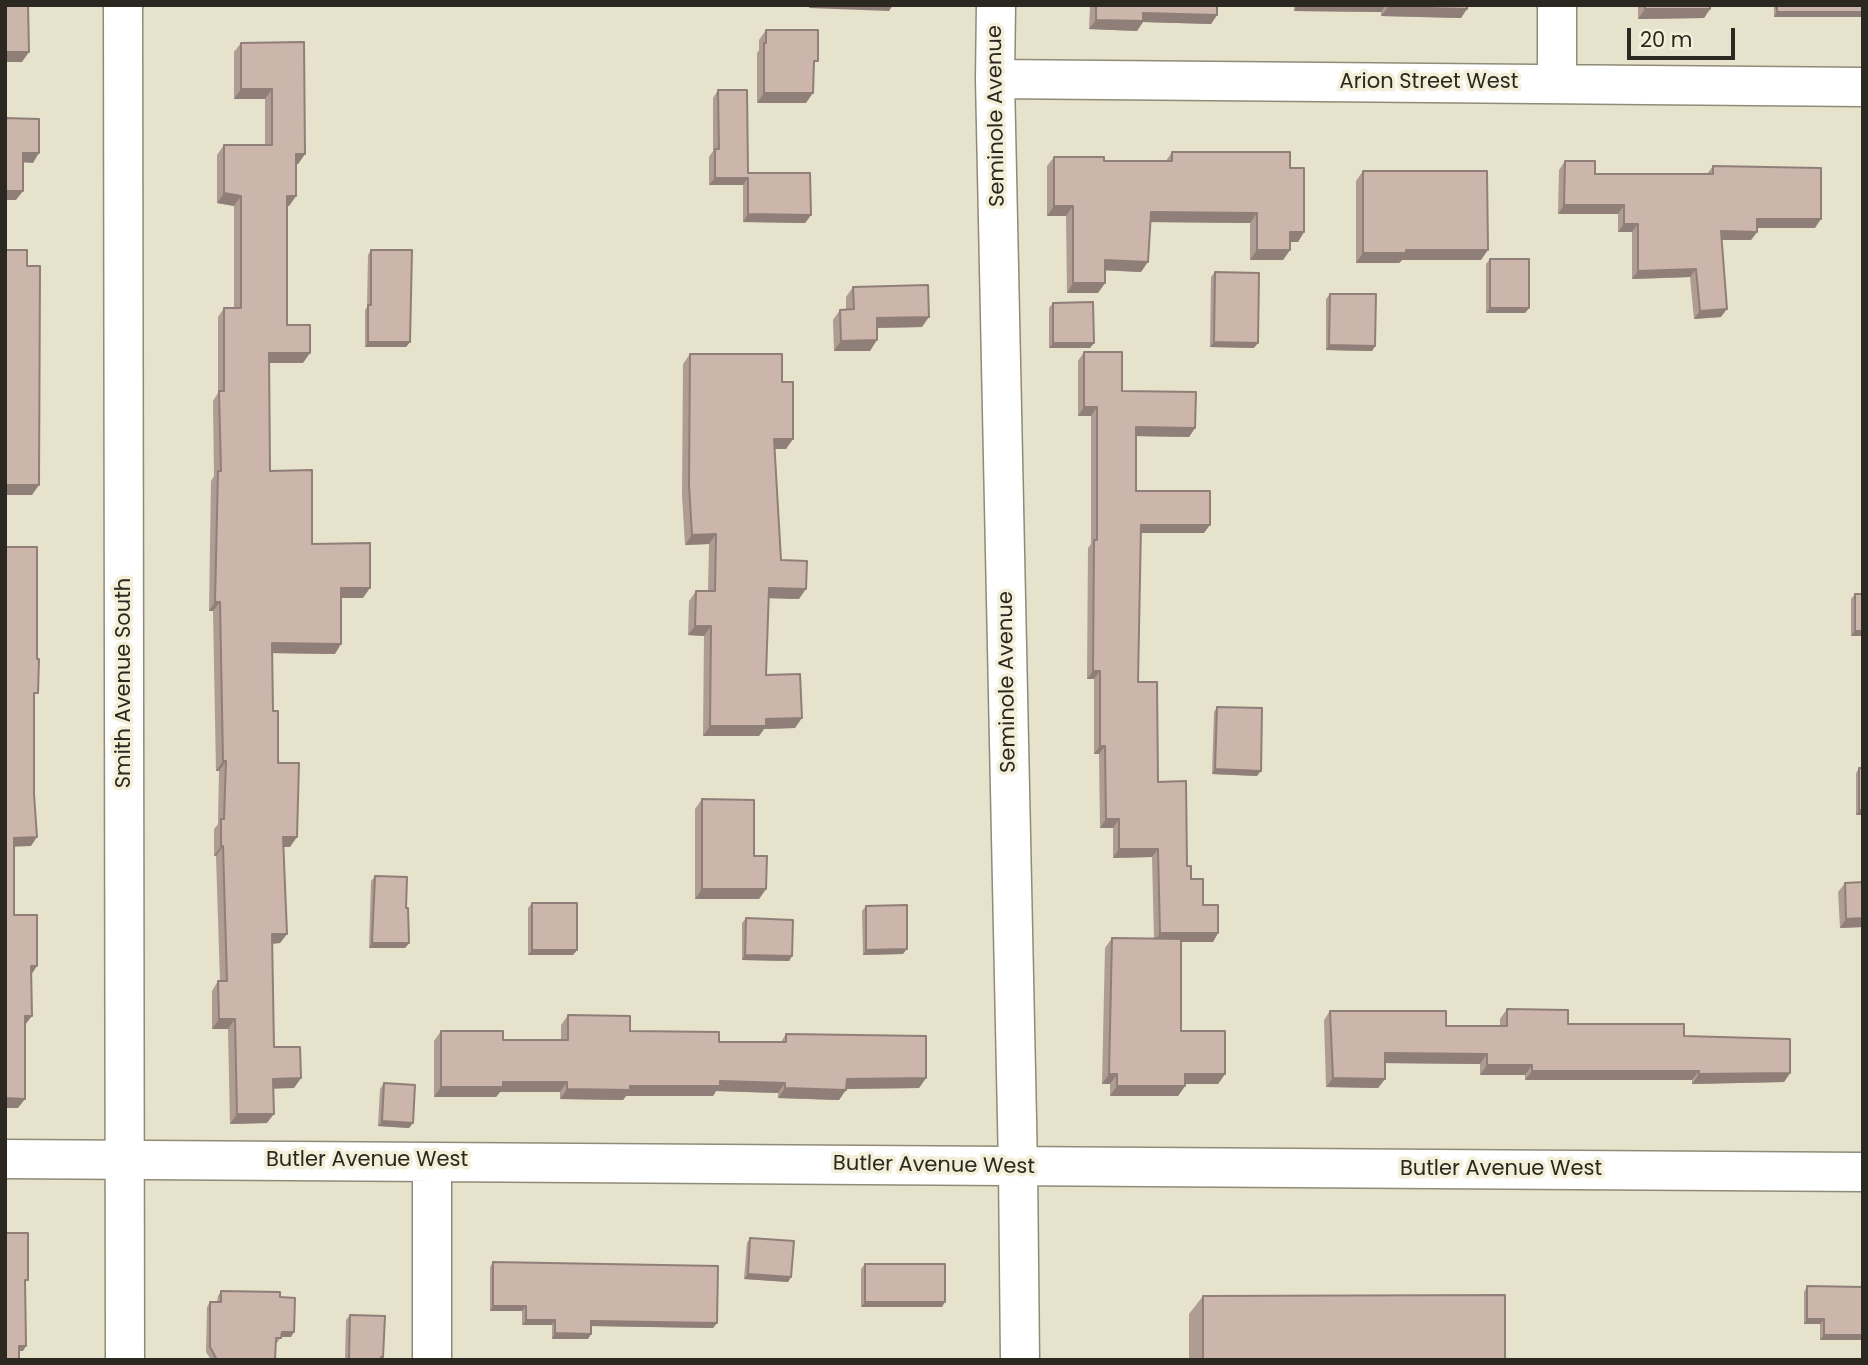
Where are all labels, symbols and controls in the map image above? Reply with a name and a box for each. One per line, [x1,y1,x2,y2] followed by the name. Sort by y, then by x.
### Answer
[1630,14,1738,58] scale bar
[983,25,1011,207] street label: Seminole Avenue
[1640,25,1693,54] text: 20 m
[1340,70,1518,96] street label: Arion Street West
[112,578,138,788] street label: Smith Avenue South
[994,591,1022,773] street label: Seminole Avenue
[266,1148,468,1174] street label: Butler Avenue West
[833,1152,1035,1180] street label: Butler Avenue West
[1400,1157,1602,1183] street label: Butler Avenue West

